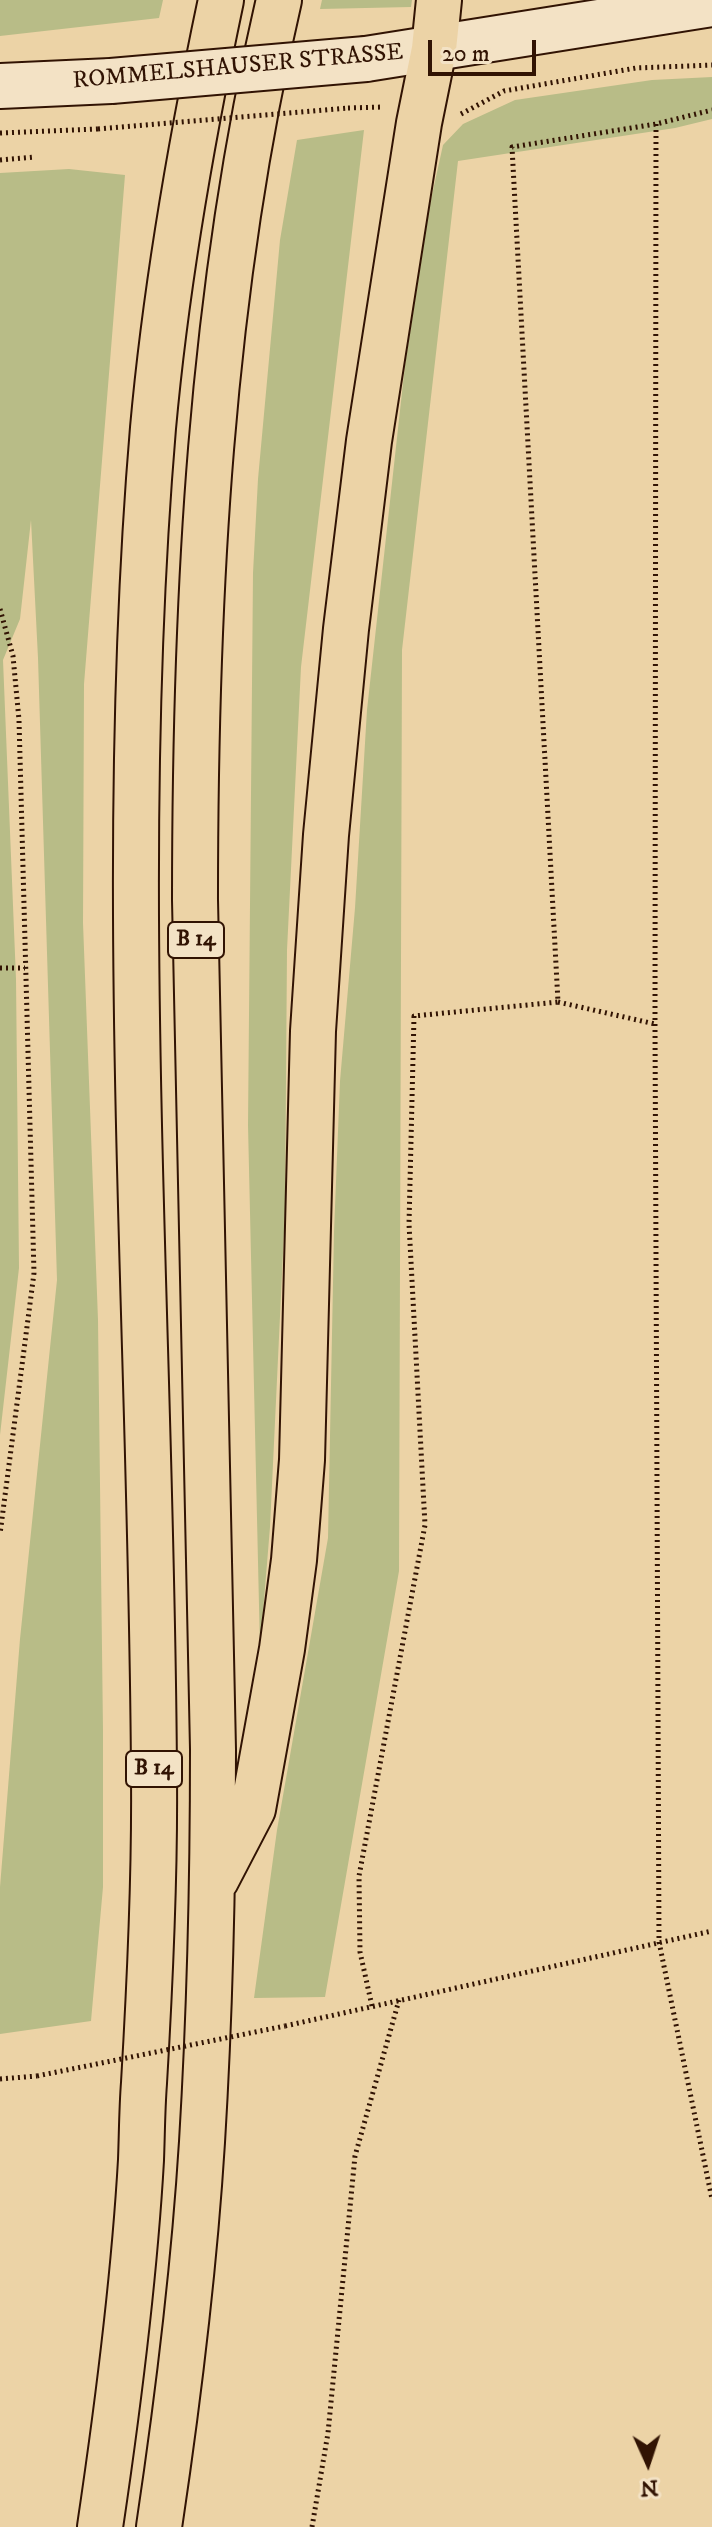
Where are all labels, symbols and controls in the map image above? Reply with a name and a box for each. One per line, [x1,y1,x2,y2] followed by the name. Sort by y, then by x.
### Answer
[432,24,540,74] scale bar
[72,39,404,97] street label: ROMMELSHAUSER STRASSE
[442,39,490,69] text: 20 m
[168,922,224,958] road number: B 14
[126,1751,182,1787] road number: B 14
[608,2423,688,2503] north arrow
[640,2474,659,2501] text: N

